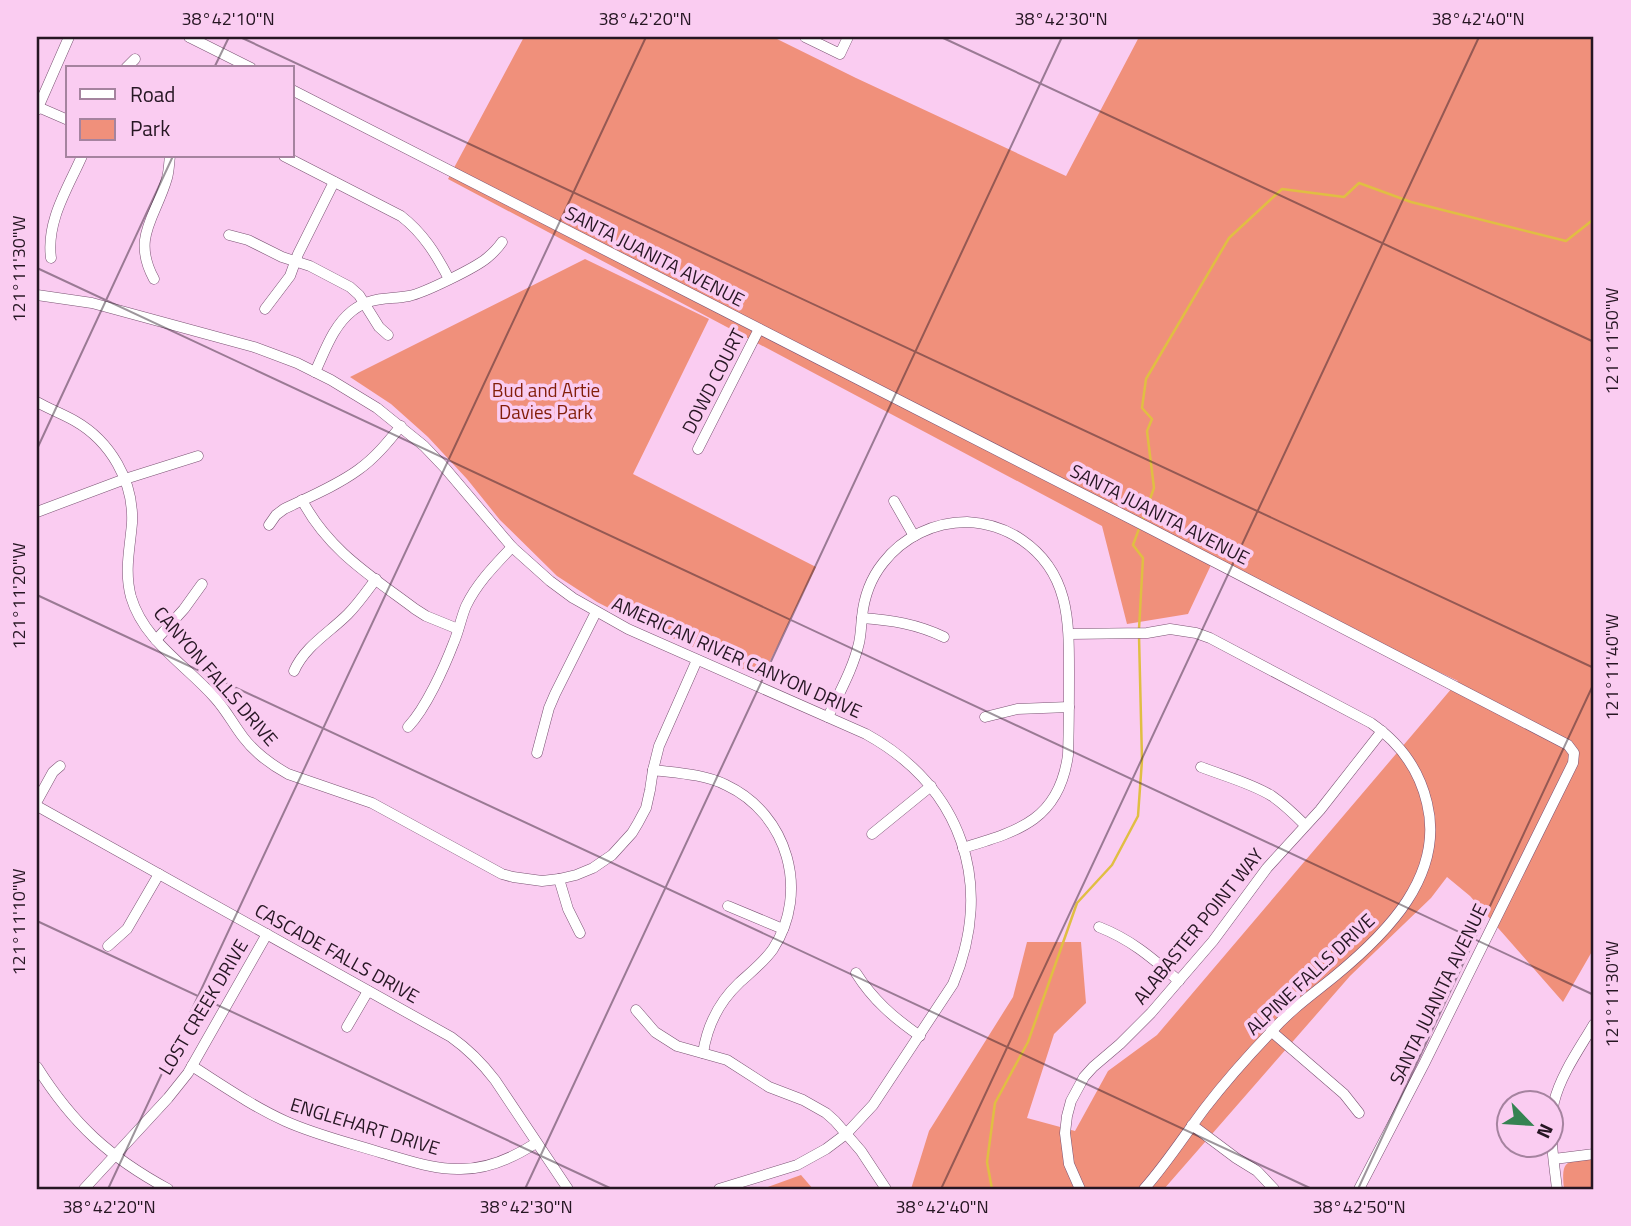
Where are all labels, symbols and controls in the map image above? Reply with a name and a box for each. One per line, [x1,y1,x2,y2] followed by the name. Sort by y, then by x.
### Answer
[181,5,275,32] text: 38°42'10"N
[598,5,692,32] text: 38°42'20"N
[1014,5,1108,32] text: 38°42'30"N
[1431,5,1525,32] text: 38°42'40"N
[66,66,294,158] legend
[130,78,175,110] text: Road
[130,112,170,144] text: Park
[560,198,750,313] street label: SANTA JUANITA AVENUE
[5,215,32,323] text: 121°11'30"W
[1598,287,1625,395] text: 121°11'50"W
[674,323,751,438] street label: DOWD COURT
[492,375,600,426] park label: Bud and Artie Davies Park
[1065,456,1255,571] street label: SANTA JUANITA AVENUE
[5,542,32,650] text: 121°11'20"W
[608,588,867,725] street label: AMERICAN RIVER CANYON DRIVE
[147,599,285,752] street label: CANYON FALLS DRIVE
[1598,613,1625,721] text: 121°11'40"W
[1125,841,1270,1010] street label: ALABASTER POINT WAY
[5,868,32,976] text: 121°11'10"W
[250,895,425,1010] street label: CASCADE FALLS DRIVE
[1381,898,1494,1089] street label: SANTA JUANITA AVENUE
[1239,906,1381,1041] street label: ALPINE FALLS DRIVE
[150,933,255,1080] street label: LOST CREEK DRIVE
[1598,940,1625,1048] text: 121°11'30"W
[287,1089,443,1162] street label: ENGLEHART DRIVE
[1494,1090,1564,1160] north arrow
[1530,1119,1562,1143] text: N
[62,1193,156,1220] text: 38°42'20"N
[479,1193,573,1220] text: 38°42'30"N
[895,1193,989,1220] text: 38°42'40"N
[1312,1193,1406,1220] text: 38°42'50"N

